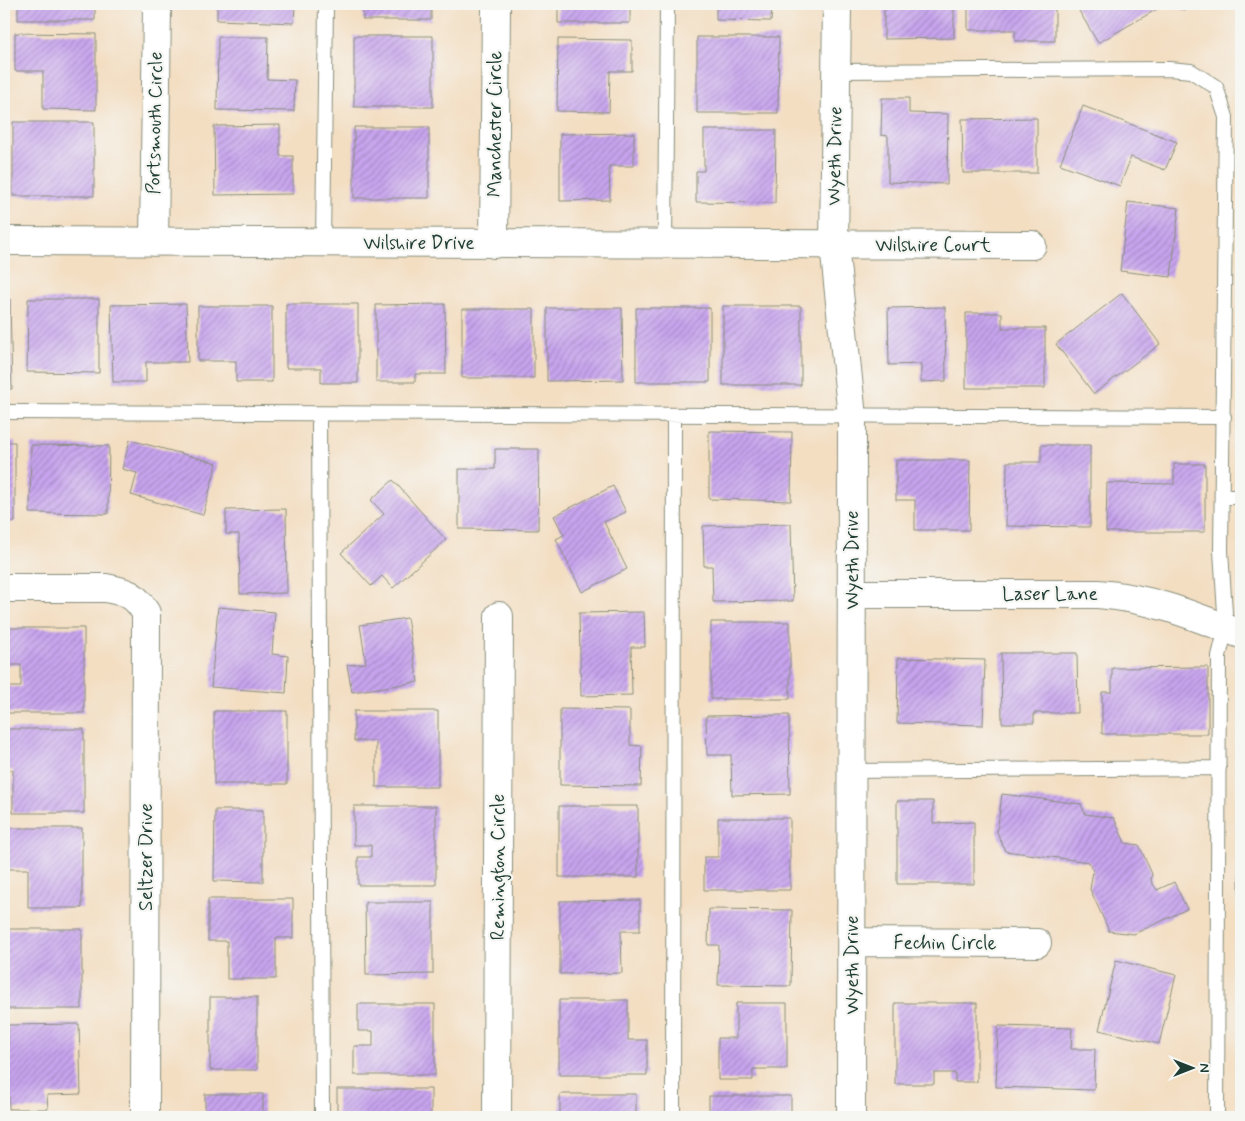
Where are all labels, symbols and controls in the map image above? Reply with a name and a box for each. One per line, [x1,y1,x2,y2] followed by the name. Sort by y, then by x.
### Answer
[141,51,169,195] street label: Portsmouth Circle
[483,51,508,197] street label: Manchester Circle
[822,106,848,206] street label: Wyeth Drive
[363,231,475,256] street label: Wilshire Drive
[875,233,991,258] street label: Wilshire Court
[840,510,865,610] street label: Wyeth Drive
[1002,582,1098,607] street label: Laser Lane
[486,794,512,940] street label: Remington Circle
[134,803,159,911] street label: Seltzer Drive
[840,915,865,1015] street label: Wyeth Drive
[893,931,997,956] street label: Fechin Circle
[1168,1044,1218,1094] north arrow
[1195,1063,1213,1073] text: N

